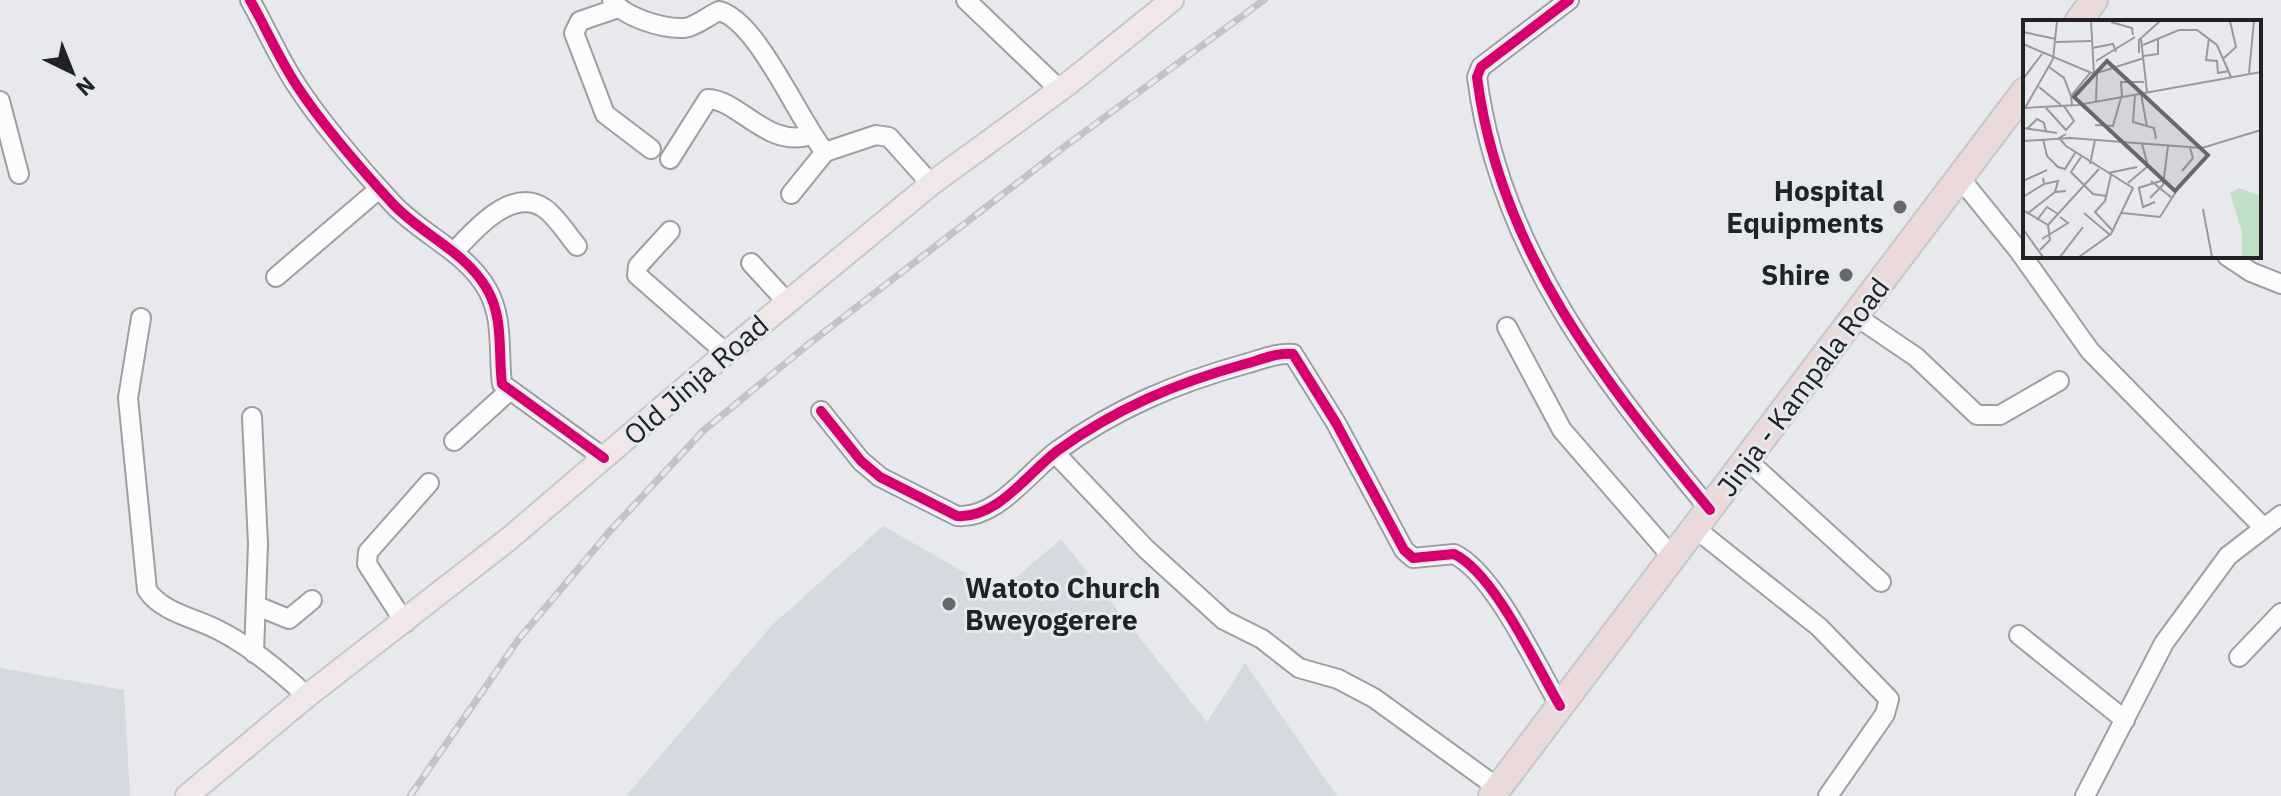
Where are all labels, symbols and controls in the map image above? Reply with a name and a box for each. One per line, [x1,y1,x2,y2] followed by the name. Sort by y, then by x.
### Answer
[2023,20,2261,258] inset map
[32,32,112,112] north arrow
[70,71,102,103] text: N
[1726,172,1884,241] place label: Hospital Equipments
[1891,198,1909,216] marker: Hospital Equipments
[1761,256,1830,293] place label: Shire
[1837,266,1855,284] marker: Shire
[1708,270,1897,504] street label: Jinja - Kampala Road
[615,306,776,453] street label: Old Jinja Road
[965,569,1160,638] place label: Watoto Church Bweyogerere
[940,595,958,613] marker: Watoto Church Bweyogerere

